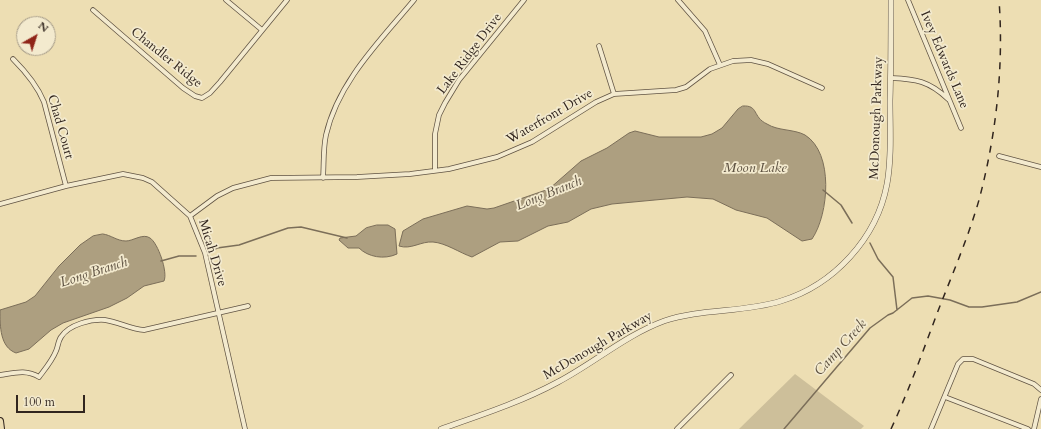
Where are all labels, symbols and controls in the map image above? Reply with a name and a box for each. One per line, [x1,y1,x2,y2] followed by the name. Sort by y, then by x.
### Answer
[916,9,972,111] street label: Ivey Edwards Lane
[434,10,506,98] street label: Lake Ridge Drive
[16,16,56,56] north arrow
[35,18,52,36] text: N
[127,24,205,92] street label: Chandler Ridge
[867,56,887,180] street label: McDonough Parkway
[504,86,596,148] street label: Waterfront Drive
[43,93,77,161] street label: Chad Court
[723,161,787,177] water label: Moon Lake
[514,173,584,215] water label: Long Branch
[194,217,230,289] street label: Micah Drive
[58,254,130,292] water label: Long Branch
[541,308,655,384] street label: McDonough Parkway
[811,316,871,380] water label: Camp Creek
[18,387,87,413] scale bar
[23,394,55,410] text: 100 m

